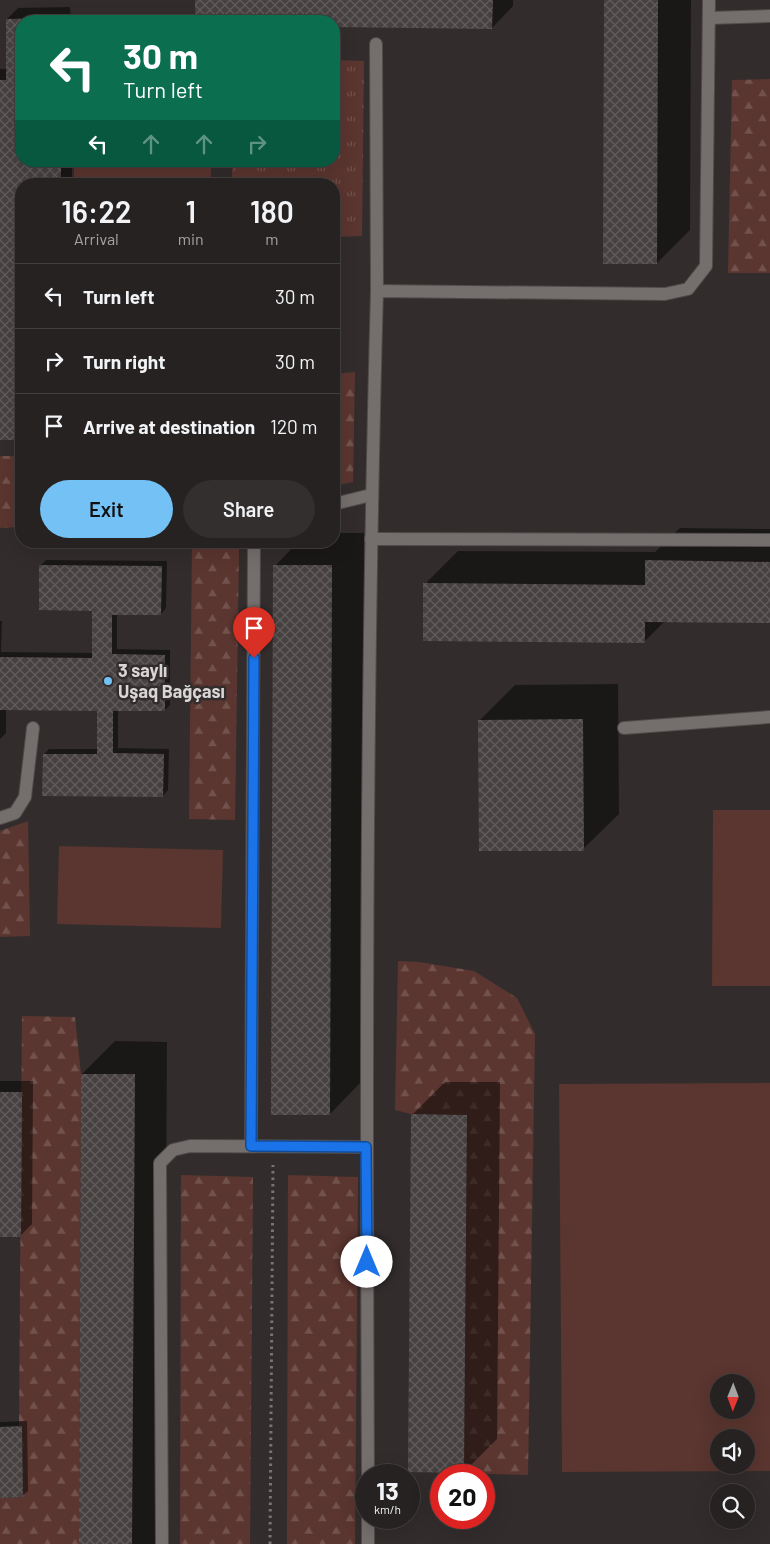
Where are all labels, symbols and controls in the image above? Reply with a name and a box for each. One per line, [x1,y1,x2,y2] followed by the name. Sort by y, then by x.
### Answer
[123,34,198,76] text: 30 m
[40,35,105,100] icon: left
[123,76,203,102] text: Turn left
[84,130,112,158] icon: left
[137,130,165,158] icon: ahead
[190,130,218,158] icon: ahead
[243,130,271,158] icon: right
[61,193,131,229] text: 16:22
[185,193,196,229] text: 1
[250,193,294,229] text: 180
[74,229,119,248] text: Arrival
[178,229,204,248] text: min
[265,229,278,248] text: m
[40,282,68,310] icon: left
[83,285,154,308] text: Turn left
[275,285,315,308] text: 30 m
[40,347,68,375] icon: right
[83,350,165,373] text: Turn right
[275,350,315,373] text: 30 m
[40,412,68,440] icon: arrive
[83,415,255,438] text: Arrive at destination
[270,415,317,438] text: 120 m
[40,480,173,538] button: Exit
[183,480,315,538] button: Share
[233,607,275,658] pin
[240,614,268,642] icon: arrive
[118,659,225,702] place label: 3 saylı Uşaq Bağçası
[102,675,114,687] marker: 3 saylı Uşaq Bağçası
[340,1235,392,1287] position arrow
[710,1374,755,1419] north arrow
[710,1374,755,1529] map controls
[710,1429,755,1474] button: sound
[430,1464,495,1529] speed limit sign: 20
[376,1475,399,1505] text: 13
[710,1484,755,1529] button: search
[374,1502,401,1516] text: km/h

